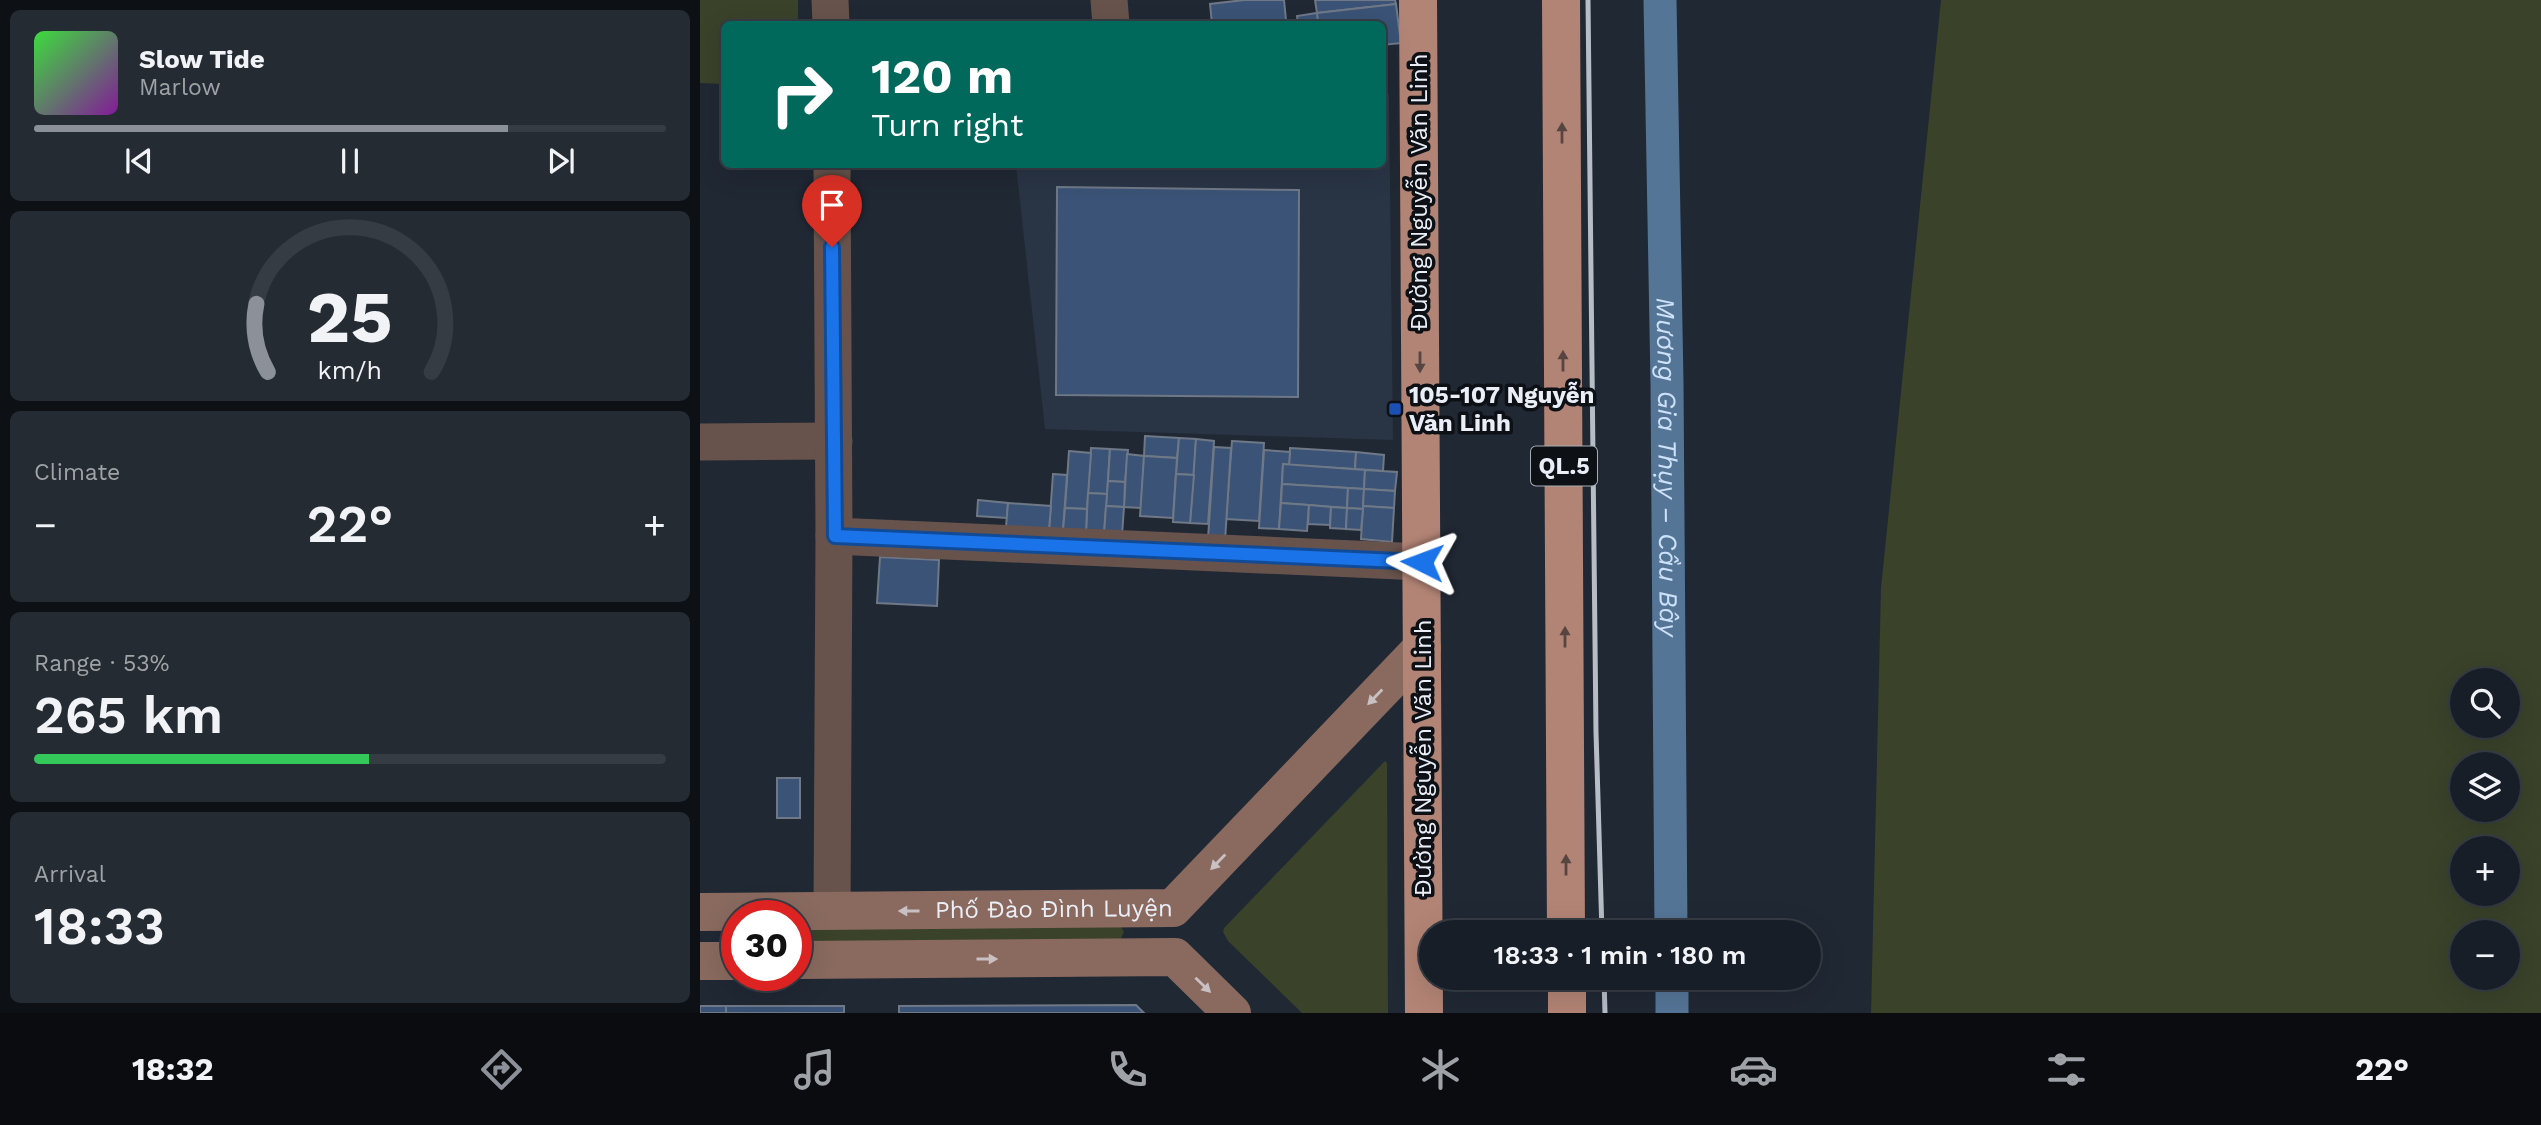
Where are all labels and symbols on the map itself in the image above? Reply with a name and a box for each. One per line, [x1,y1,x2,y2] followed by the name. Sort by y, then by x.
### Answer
[1405,53,1433,331] street label: Đường Nguyễn Văn Linh
[1556,122,1568,144] one-way arrow
[802,175,862,247] pin
[1650,297,1684,638] water label: Mương Gia Thụy – Cầu Bây
[1557,349,1569,371] one-way arrow
[1414,351,1426,373] one-way arrow
[1409,381,1594,437] place label: 105-107 Nguyễn Văn Linh
[1387,401,1403,417] marker: 105-107 Nguyễn Văn Linh
[1531,446,1597,486] road number: QL.5
[1385,525,1459,599] position arrow
[1409,619,1437,897] street label: Đường Nguyễn Văn Linh
[1559,626,1571,648] one-way arrow
[1368,688,1384,705] one-way arrow
[1211,853,1227,870] one-way arrow
[1560,853,1572,875] one-way arrow
[935,894,1173,924] street label: Phố Đào Đình Luyện
[721,900,812,991] speed limit sign: 30
[897,905,919,916] one-way arrow
[976,953,998,964] one-way arrow
[1194,977,1211,993] one-way arrow

